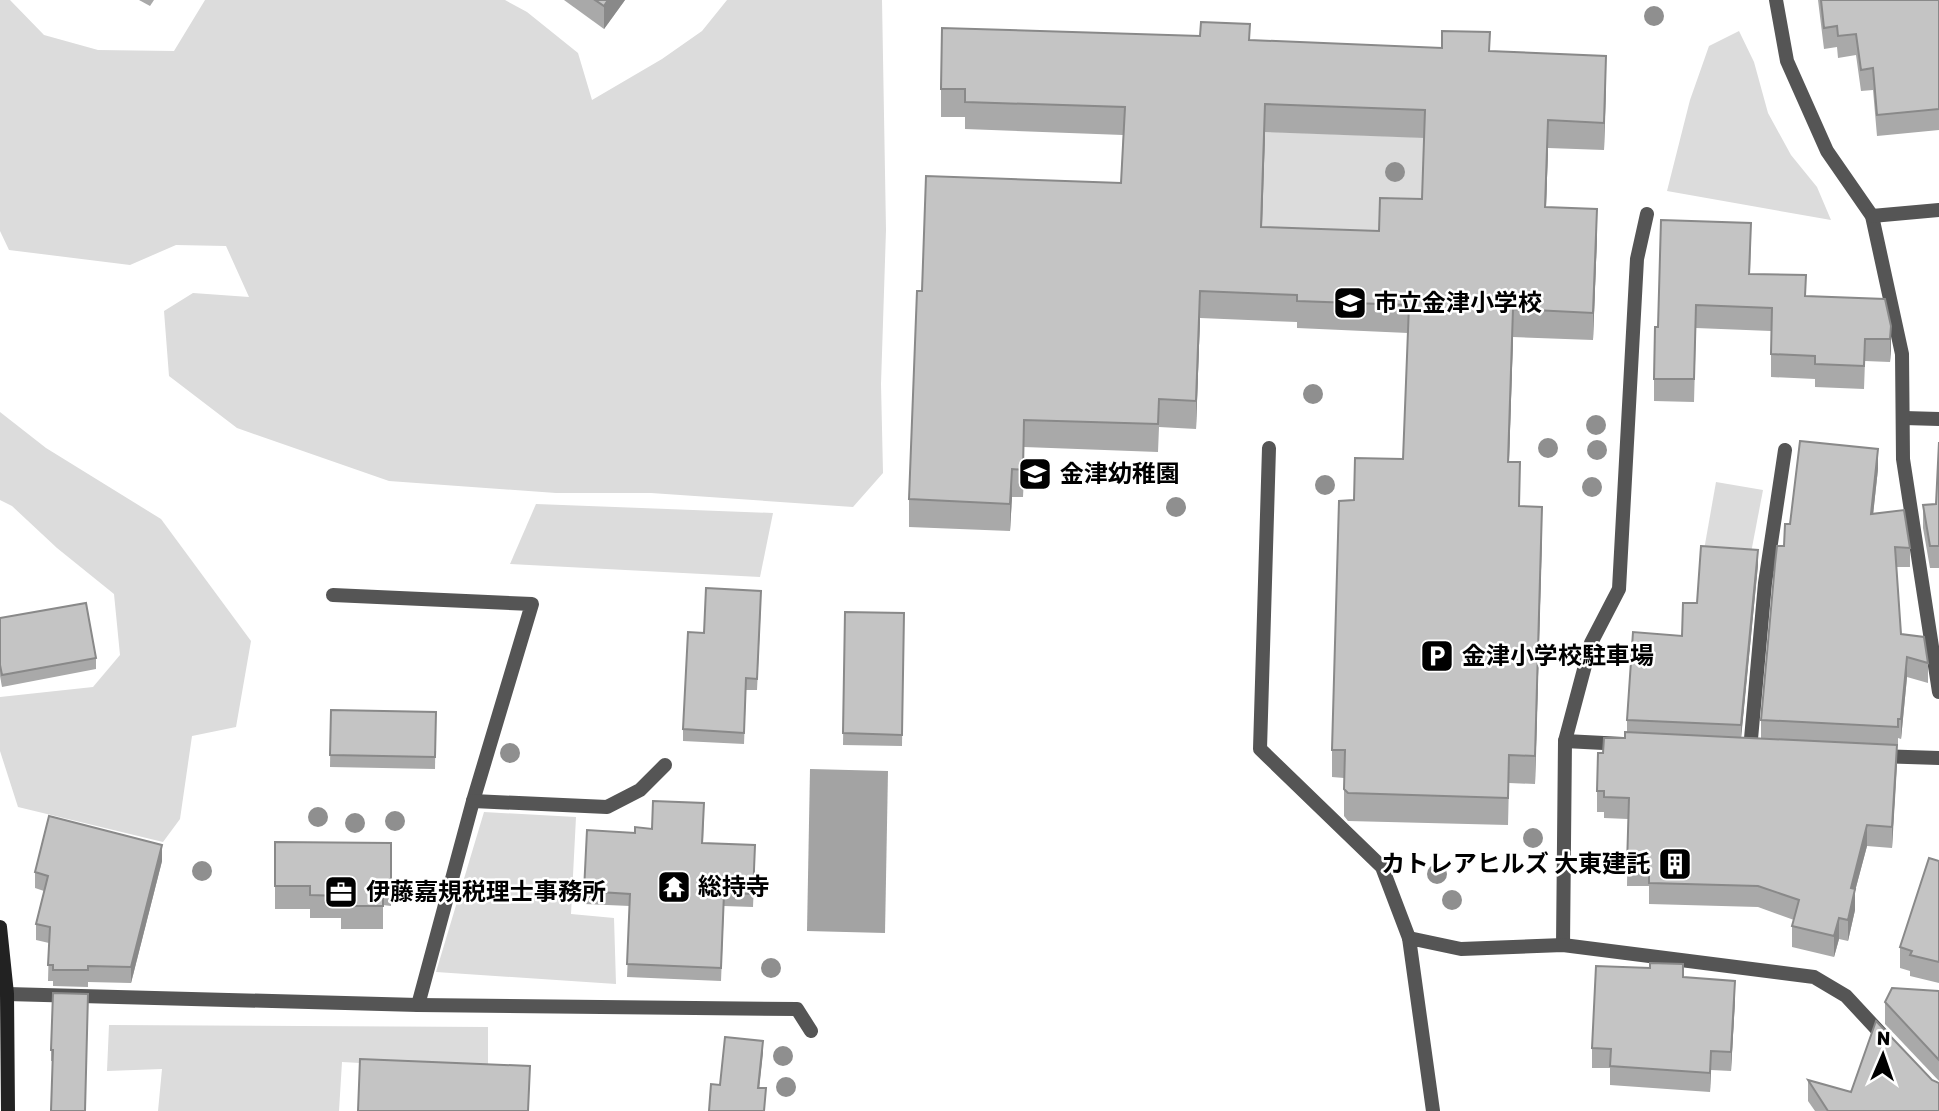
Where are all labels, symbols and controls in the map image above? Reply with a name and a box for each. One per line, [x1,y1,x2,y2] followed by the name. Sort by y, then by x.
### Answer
[1331,284,1369,322] school or university icon: 市立金津小学校
[1374,289,1542,317] place label: 市立金津小学校
[1016,455,1054,493] school or university icon: 金津幼稚園
[1060,460,1180,488] place label: 金津幼稚園
[1418,637,1456,675] parking icon: 金津小学校駐車場
[1462,642,1654,670] place label: 金津小学校駐車場
[1656,845,1694,883] building icon: カトレアヒルズ 大東建託
[1381,850,1650,878] place label: カトレアヒルズ 大東建託
[655,868,693,906] temple icon: 総持寺
[322,873,360,911] office icon: 伊藤嘉規税理士事務所
[698,873,770,901] place label: 総持寺
[366,878,606,906] place label: 伊藤嘉規税理士事務所
[1848,1020,1918,1090] north arrow
[1876,1027,1891,1050] text: N

